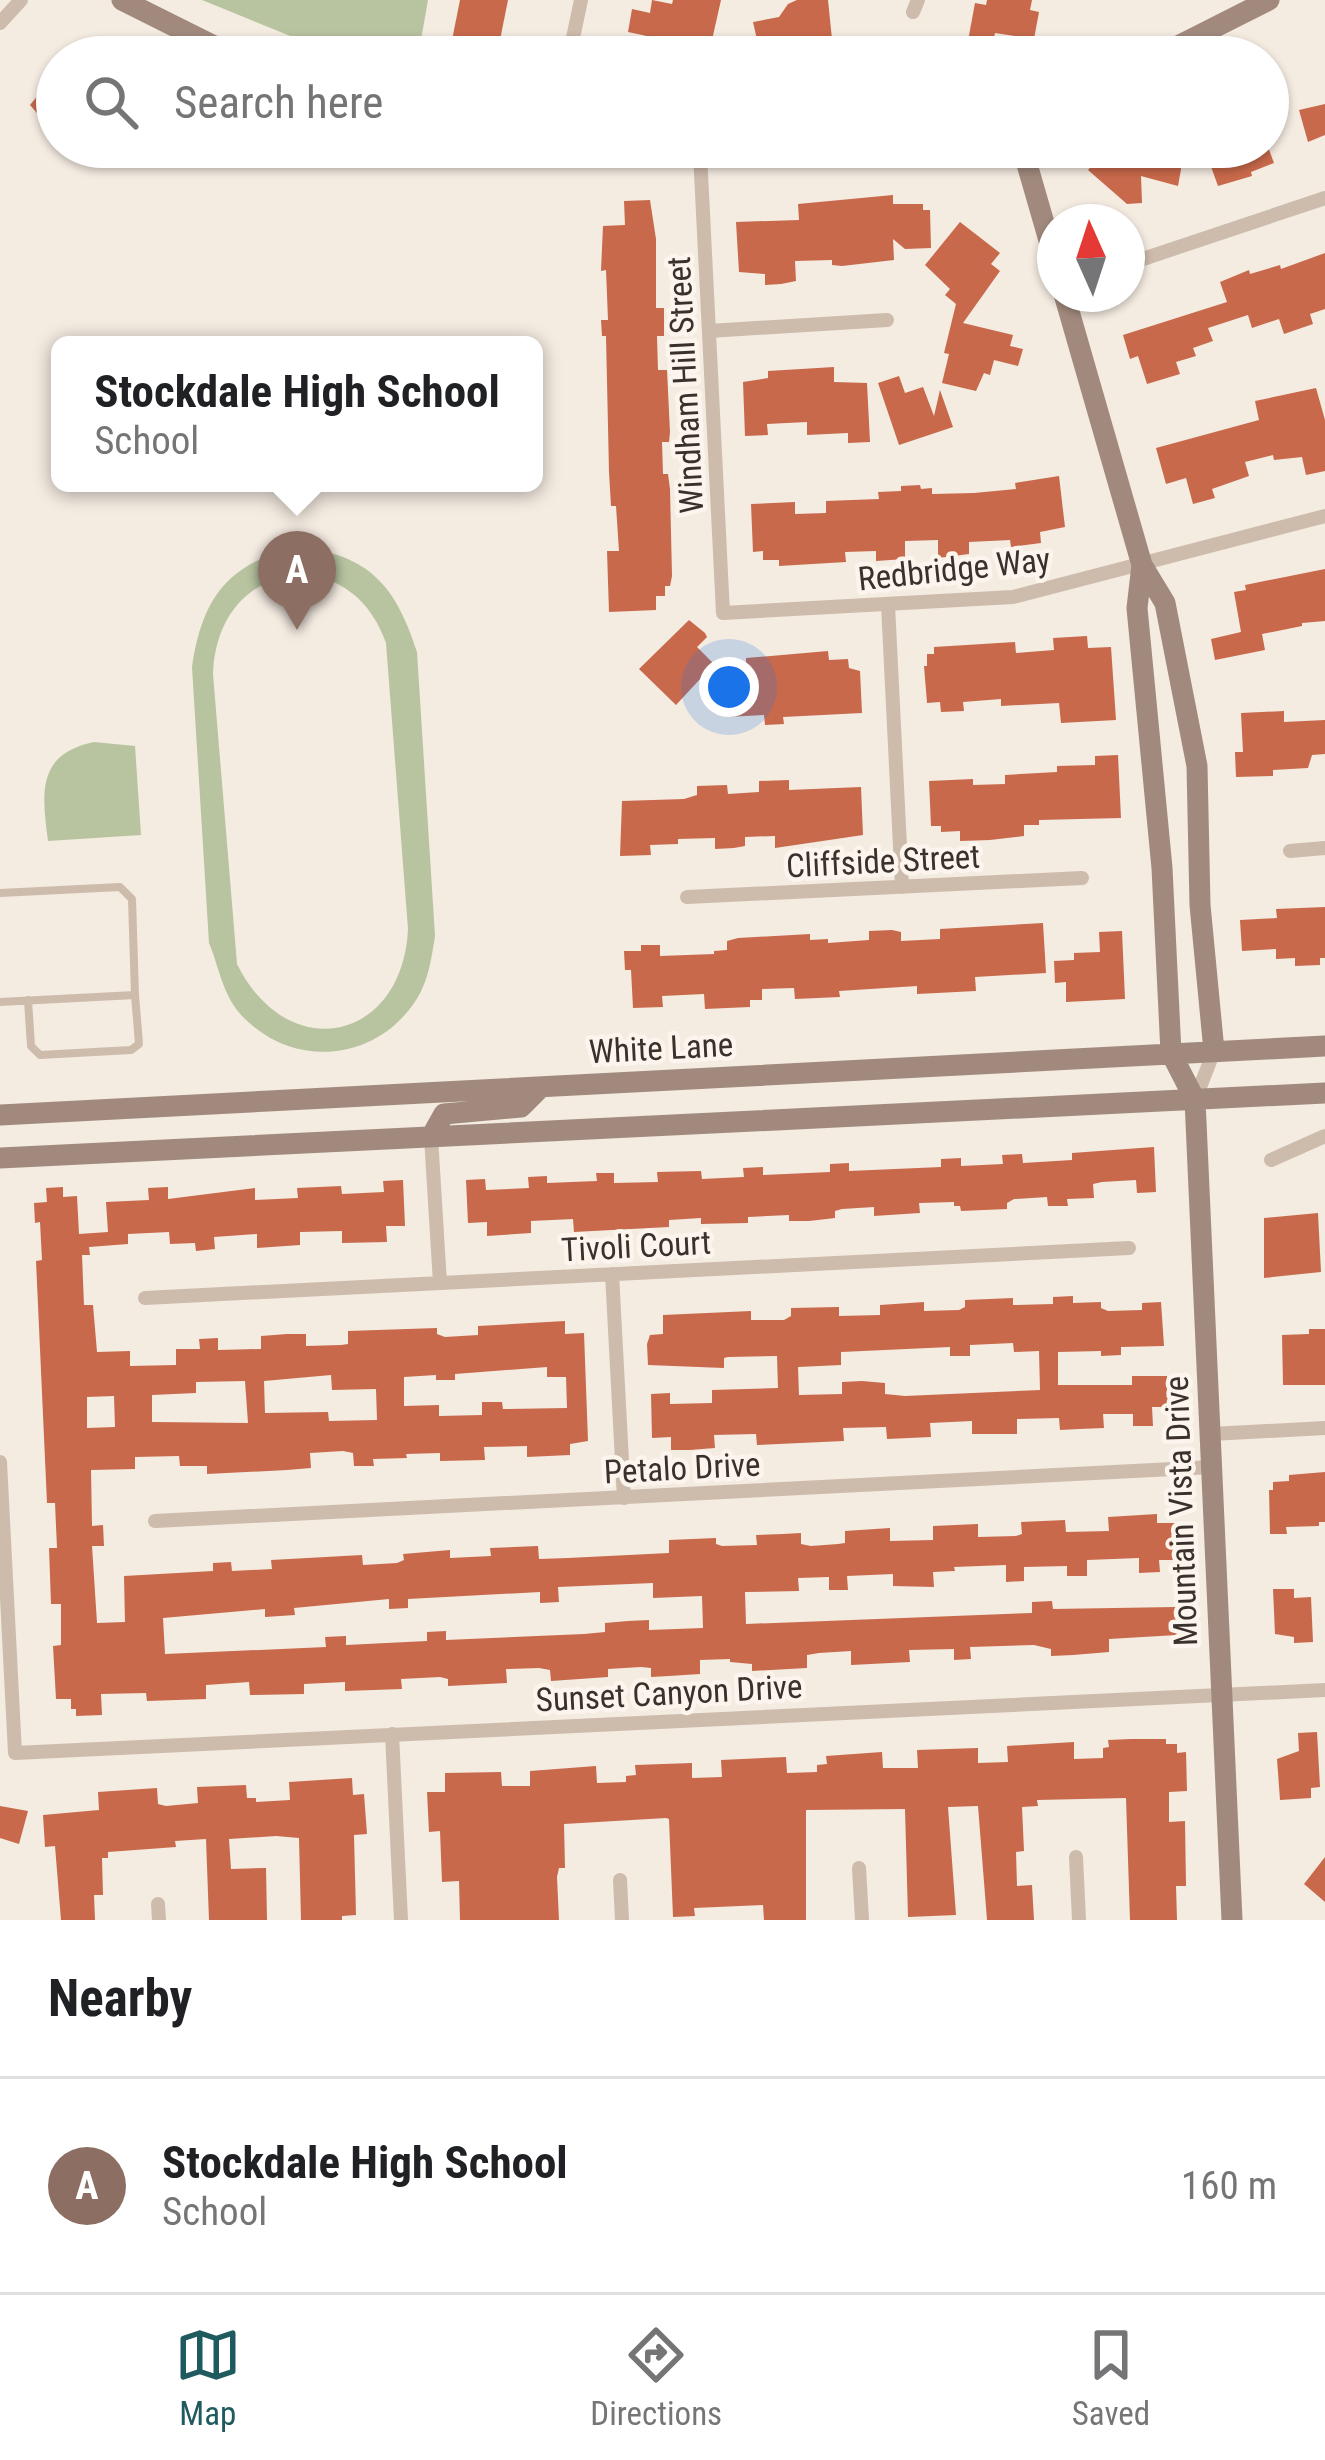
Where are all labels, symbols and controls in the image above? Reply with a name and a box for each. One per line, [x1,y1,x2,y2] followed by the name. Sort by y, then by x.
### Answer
[36,36,1289,168] search box
[78,69,144,135] icon: search
[174,76,383,129] text: Search here
[1037,204,1145,312] north arrow
[659,255,711,515] street label: Windham Hill Street
[51,336,543,492] popup
[94,365,500,418] text: Stockdale High School
[94,418,199,464] text: School
[258,531,336,630] pin: A
[856,540,1052,598] street label: Redbridge Way
[699,657,759,717] your location
[785,836,981,886] street label: Cliffside Street
[588,1025,734,1071] street label: White Lane
[560,1223,712,1269] street label: Tivoli Court
[1157,1375,1205,1647] street label: Mountain Vista Drive
[603,1444,761,1492] street label: Petalo Drive
[535,1667,803,1719] street label: Sunset Canyon Drive
[48,1969,192,2028] text: Nearby
[162,2136,568,2189] text: Stockdale High School
[75,2163,99,2209] text: A
[1181,2163,1277,2209] text: 160 m
[162,2189,267,2235] text: School
[175,2322,241,2433] tab: Map
[590,2322,722,2433] tab: Directions
[1072,2322,1150,2433] tab: Saved

